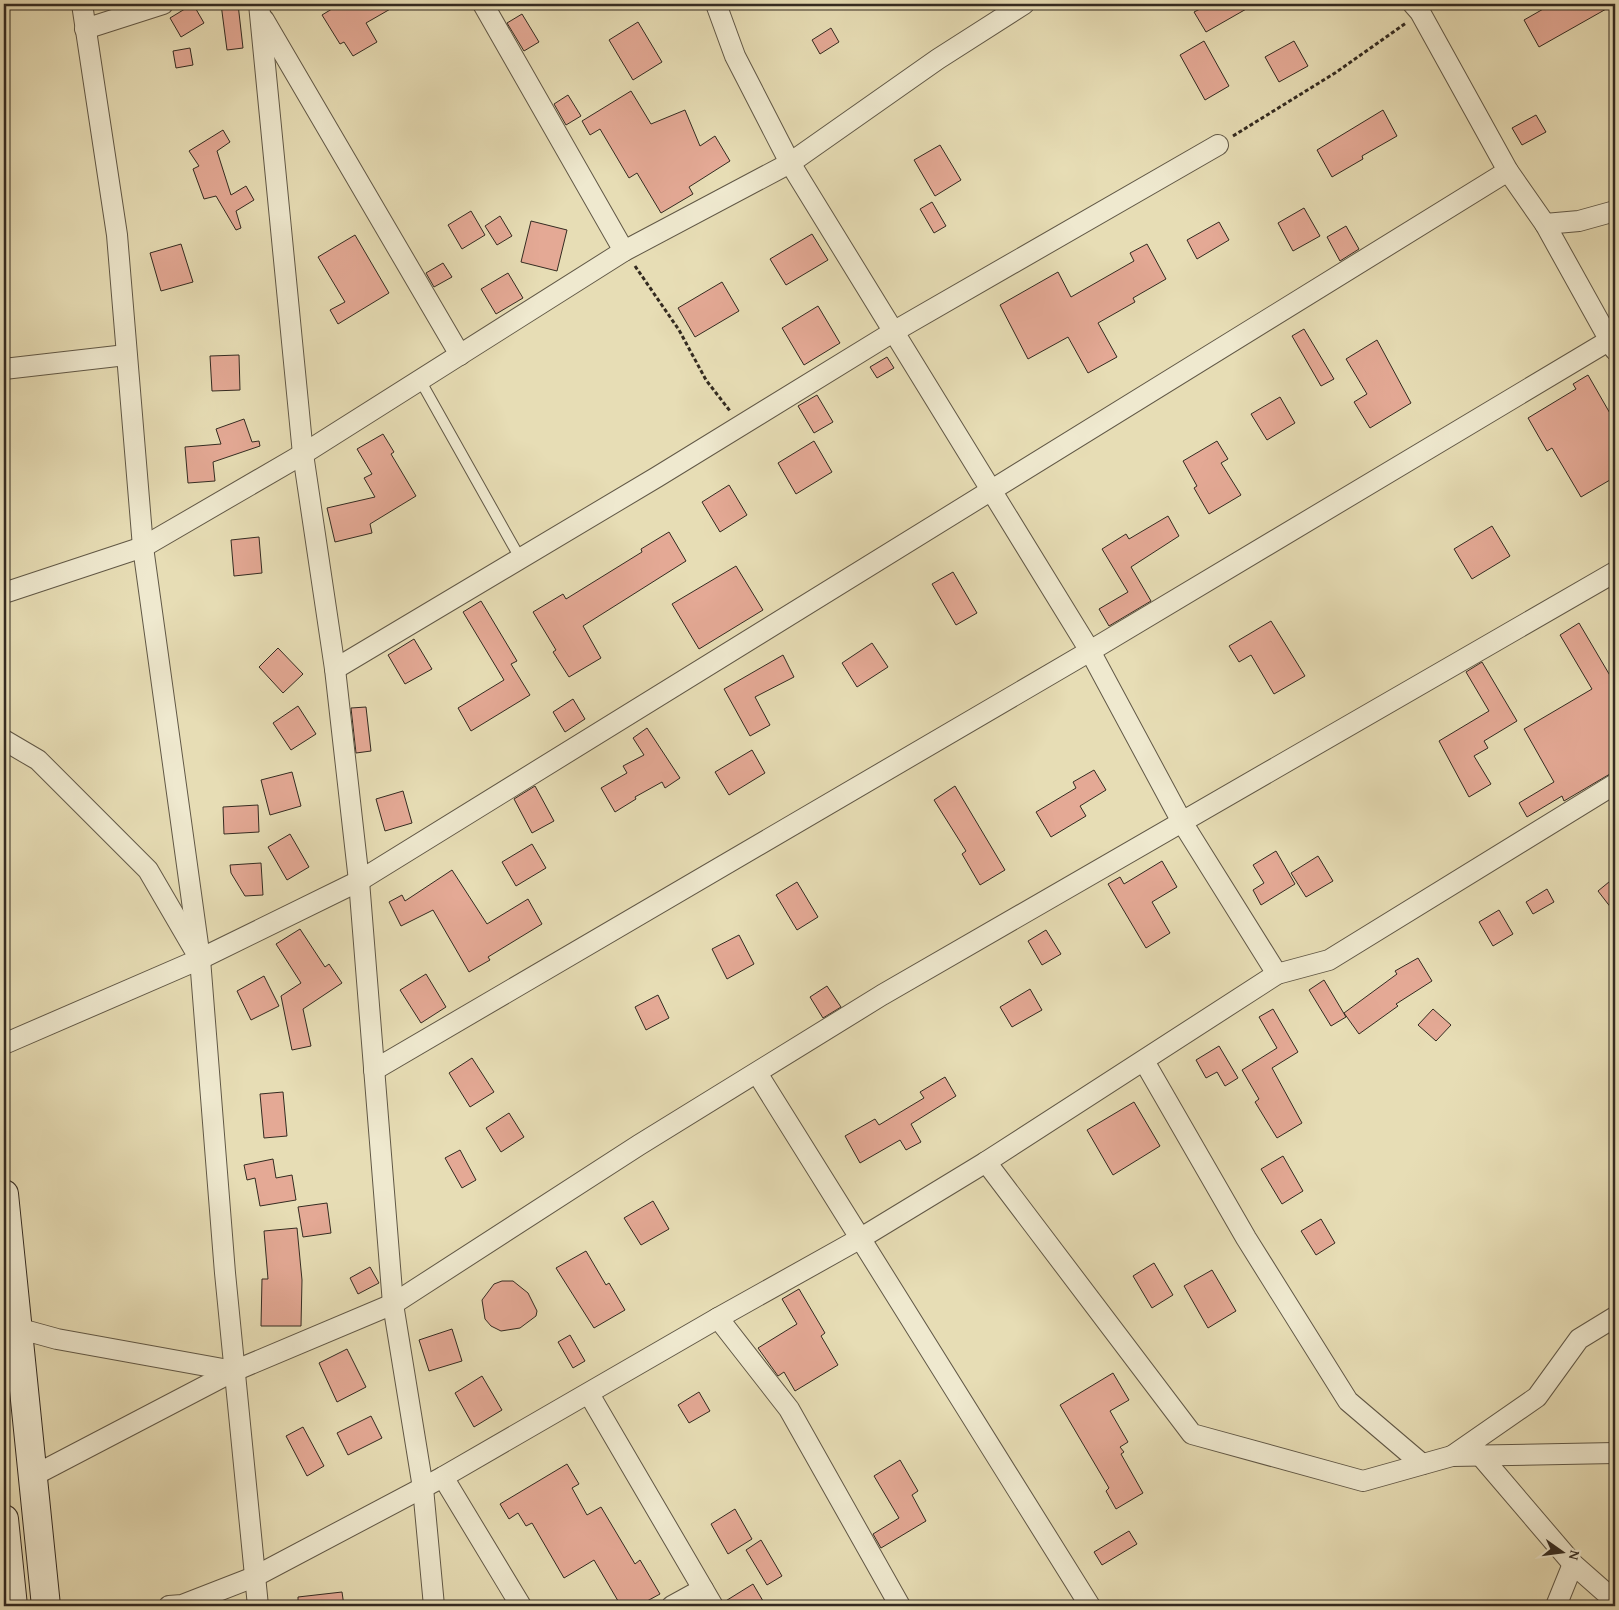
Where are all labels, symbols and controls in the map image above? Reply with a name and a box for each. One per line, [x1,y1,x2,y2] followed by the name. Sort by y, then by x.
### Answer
[1536,1528,1586,1578] north arrow
[1564,1548,1585,1563] text: N

